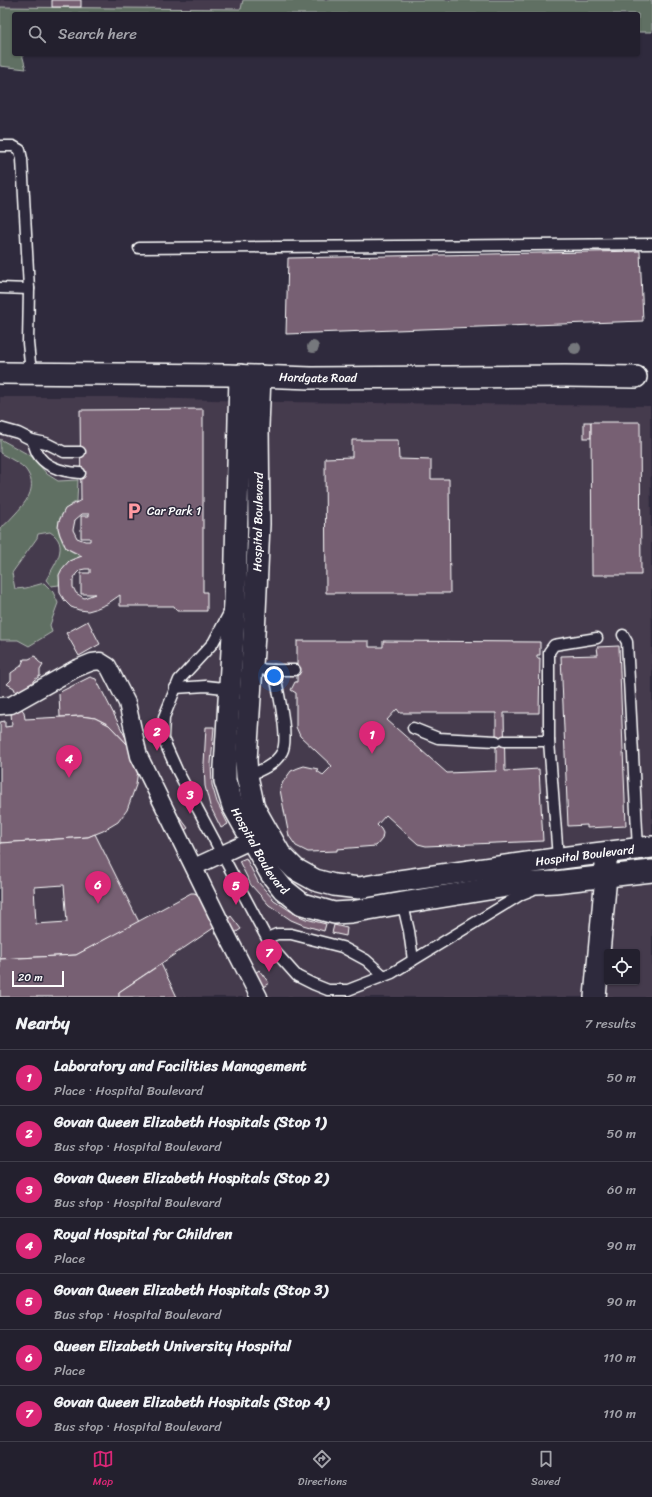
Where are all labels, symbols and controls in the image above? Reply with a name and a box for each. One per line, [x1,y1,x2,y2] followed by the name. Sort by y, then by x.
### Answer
[12,12,640,56] search box
[58,21,137,47] text: Search here
[26,23,48,45] icon: search
[279,366,358,389] street label: Hardgate Road
[246,471,270,572] street label: Hospital Boulevard
[147,500,201,522] place label: Car Park 1
[124,501,144,521] parking icon: Car Park 1
[264,666,284,686] your location
[144,718,170,751] pin: 2
[359,721,385,754] pin: 1
[56,745,82,778] pin: 4
[177,781,203,814] pin: 3
[225,803,294,901] street label: Hospital Boulevard
[534,838,636,873] street label: Hospital Boulevard
[85,871,111,904] pin: 6
[223,872,249,905] pin: 5
[256,939,282,972] pin: 7
[604,949,640,985] map controls
[604,949,640,985] button: locate
[18,968,43,987] text: 20 m
[12,969,64,988] scale bar
[16,1008,70,1038] text: Nearby
[585,1012,636,1035] text: 7 results
[54,1053,307,1079] text: Laboratory and Facilities Management
[26,1066,32,1089] text: 1
[606,1066,636,1089] text: 50 m
[54,1079,203,1102] text: Place · Hospital Boulevard
[54,1109,326,1135] text: Govan Queen Elizabeth Hospitals (Stop 1)
[25,1122,33,1145] text: 2
[606,1122,636,1145] text: 50 m
[54,1135,221,1158] text: Bus stop · Hospital Boulevard
[54,1165,328,1191] text: Govan Queen Elizabeth Hospitals (Stop 2)
[25,1178,33,1201] text: 3
[607,1178,636,1201] text: 60 m
[54,1191,221,1214] text: Bus stop · Hospital Boulevard
[54,1221,232,1247] text: Royal Hospital for Children
[25,1234,33,1257] text: 4
[606,1234,636,1257] text: 90 m
[54,1247,85,1270] text: Place
[54,1277,328,1303] text: Govan Queen Elizabeth Hospitals (Stop 3)
[25,1290,33,1313] text: 5
[606,1290,636,1313] text: 90 m
[54,1303,221,1326] text: Bus stop · Hospital Boulevard
[54,1333,291,1359] text: Queen Elizabeth University Hospital
[25,1346,33,1369] text: 6
[603,1346,636,1369] text: 110 m
[54,1359,85,1382] text: Place
[54,1389,329,1415] text: Govan Queen Elizabeth Hospitals (Stop 4)
[25,1402,33,1425] text: 7
[603,1402,636,1425] text: 110 m
[54,1415,221,1438] text: Bus stop · Hospital Boulevard
[92,1448,114,1491] tab: Map
[298,1448,347,1491] tab: Directions
[531,1448,560,1491] tab: Saved

